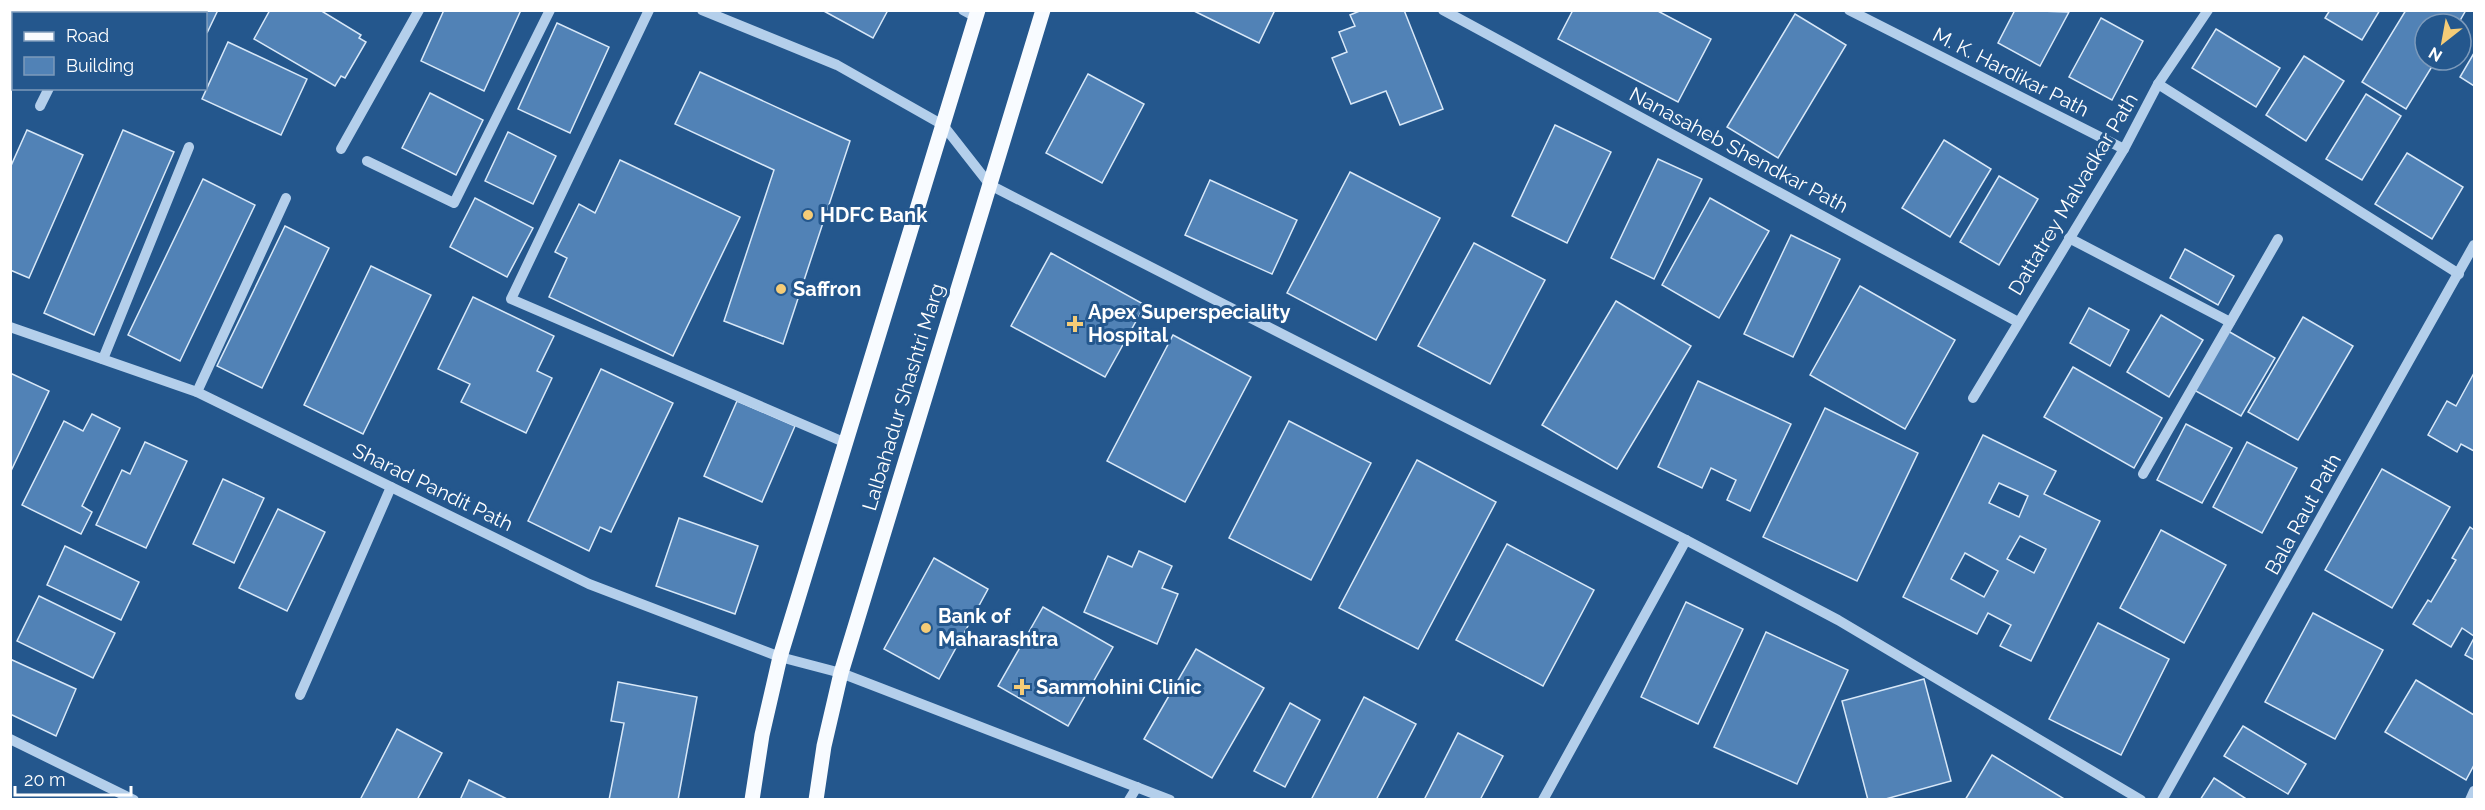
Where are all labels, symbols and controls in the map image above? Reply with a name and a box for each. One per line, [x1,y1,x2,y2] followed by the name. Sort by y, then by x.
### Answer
[12,12,207,90] legend
[2413,12,2473,72] north arrow
[1929,22,2093,122] street label: M. K. Hardikar Path
[66,25,109,46] text: Road
[2425,43,2446,66] text: N
[66,55,134,76] text: Building
[1625,82,1853,218] street label: Nanasaheb Shendkar Path
[2003,89,2143,299] street label: Dattatrey Malvadkar Path
[820,203,928,227] place label: HDFC Bank
[801,208,815,222] marker: HDFC Bank
[793,277,861,301] place label: Saffron
[857,280,949,514] street label: Lalbahadur Shashtri Marg
[774,282,788,296] marker: Saffron
[1088,300,1291,347] place label: Apex Superspeciality Hospital
[1066,315,1084,333] marker: Apex Superspeciality Hospital
[349,438,517,536] street label: Sharad Pandit Path
[2260,449,2346,579] street label: Bala Raut Path
[938,604,1058,651] place label: Bank of Maharashtra
[919,621,933,635] marker: Bank of Maharashtra
[1036,675,1202,699] place label: Sammohini Clinic
[1013,678,1031,696] marker: Sammohini Clinic
[15,759,130,797] scale bar
[24,769,66,790] text: 20 m

